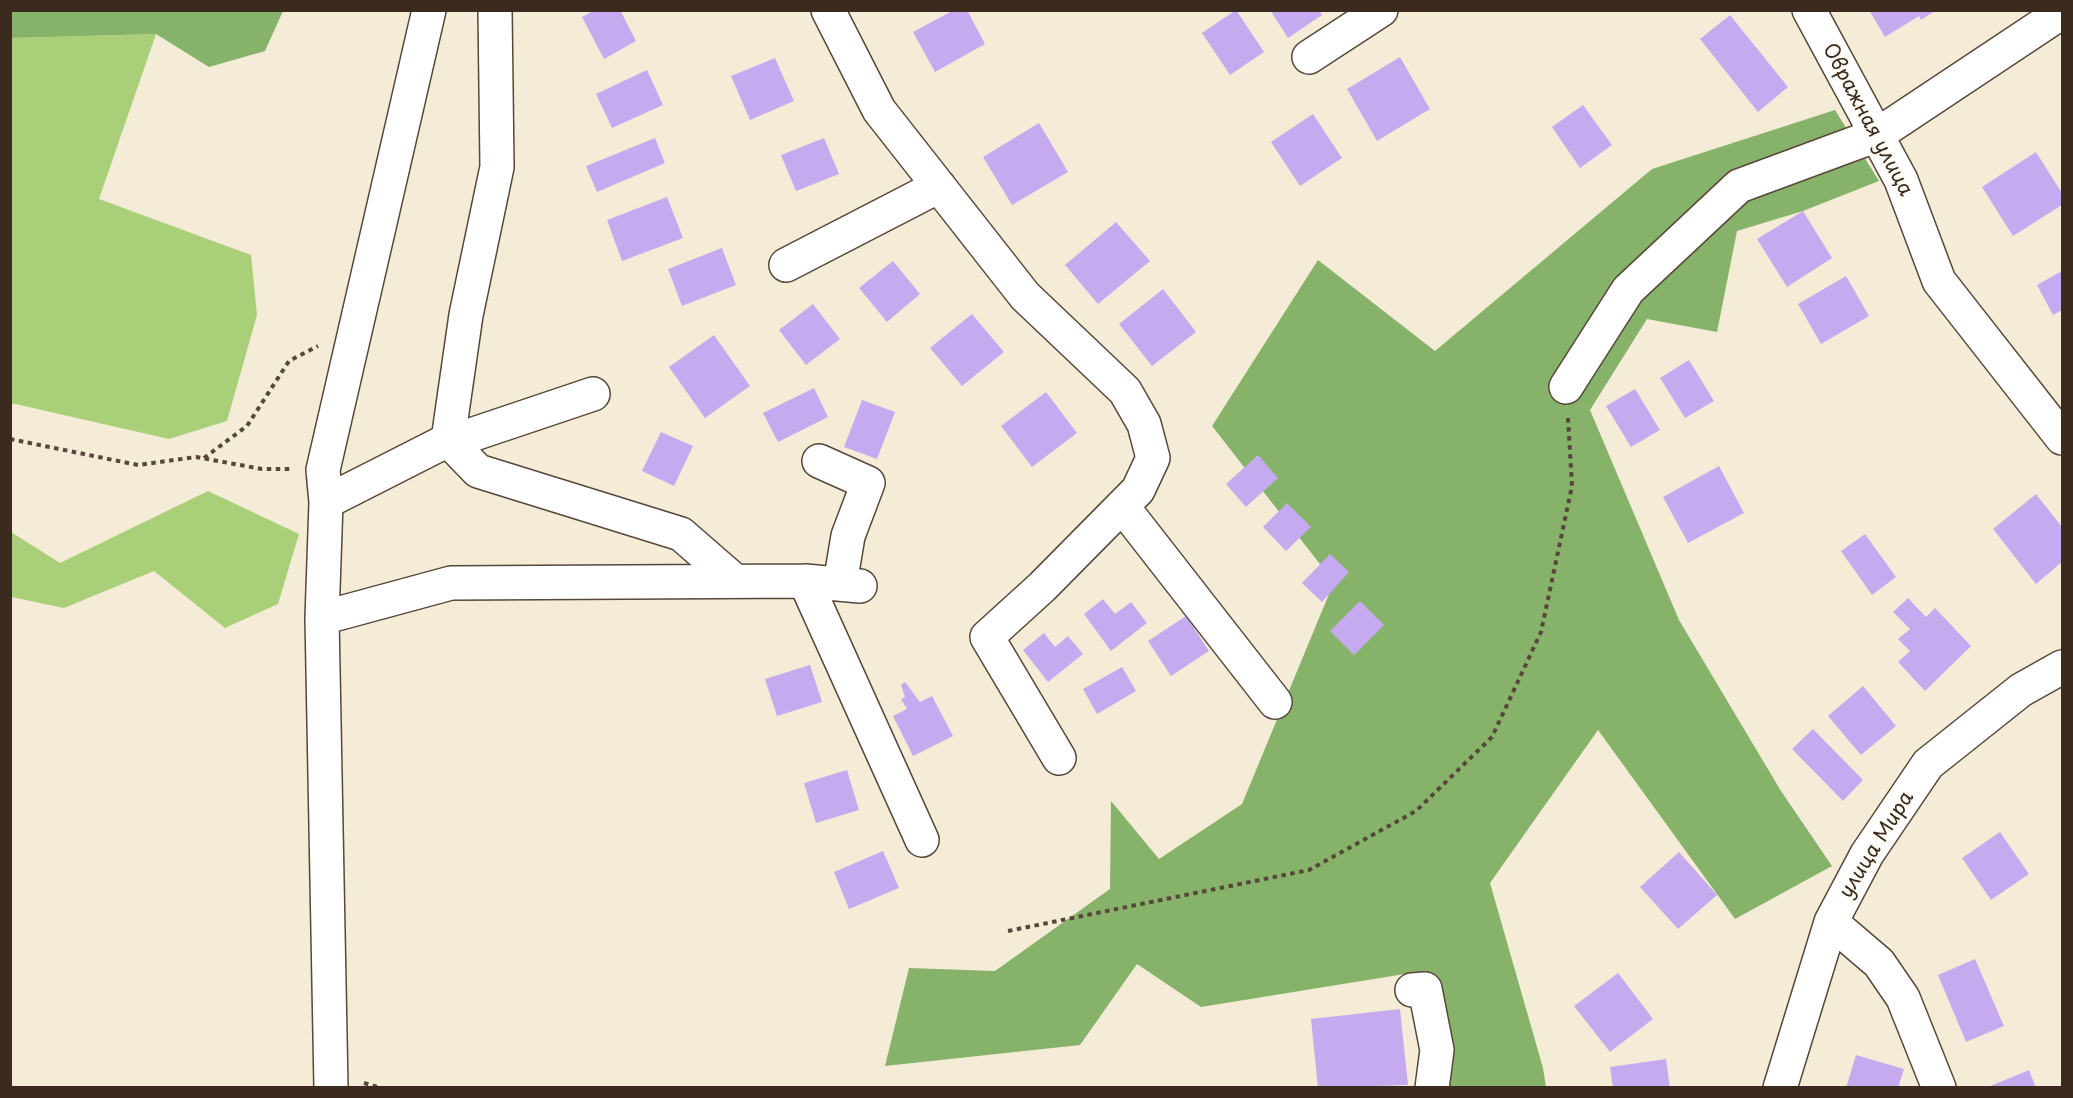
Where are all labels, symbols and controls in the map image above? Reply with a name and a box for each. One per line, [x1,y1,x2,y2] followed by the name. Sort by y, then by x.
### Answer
[1817,40,1917,200] street label: Овражная улица
[1835,787,1919,903] street label: улица Мира

